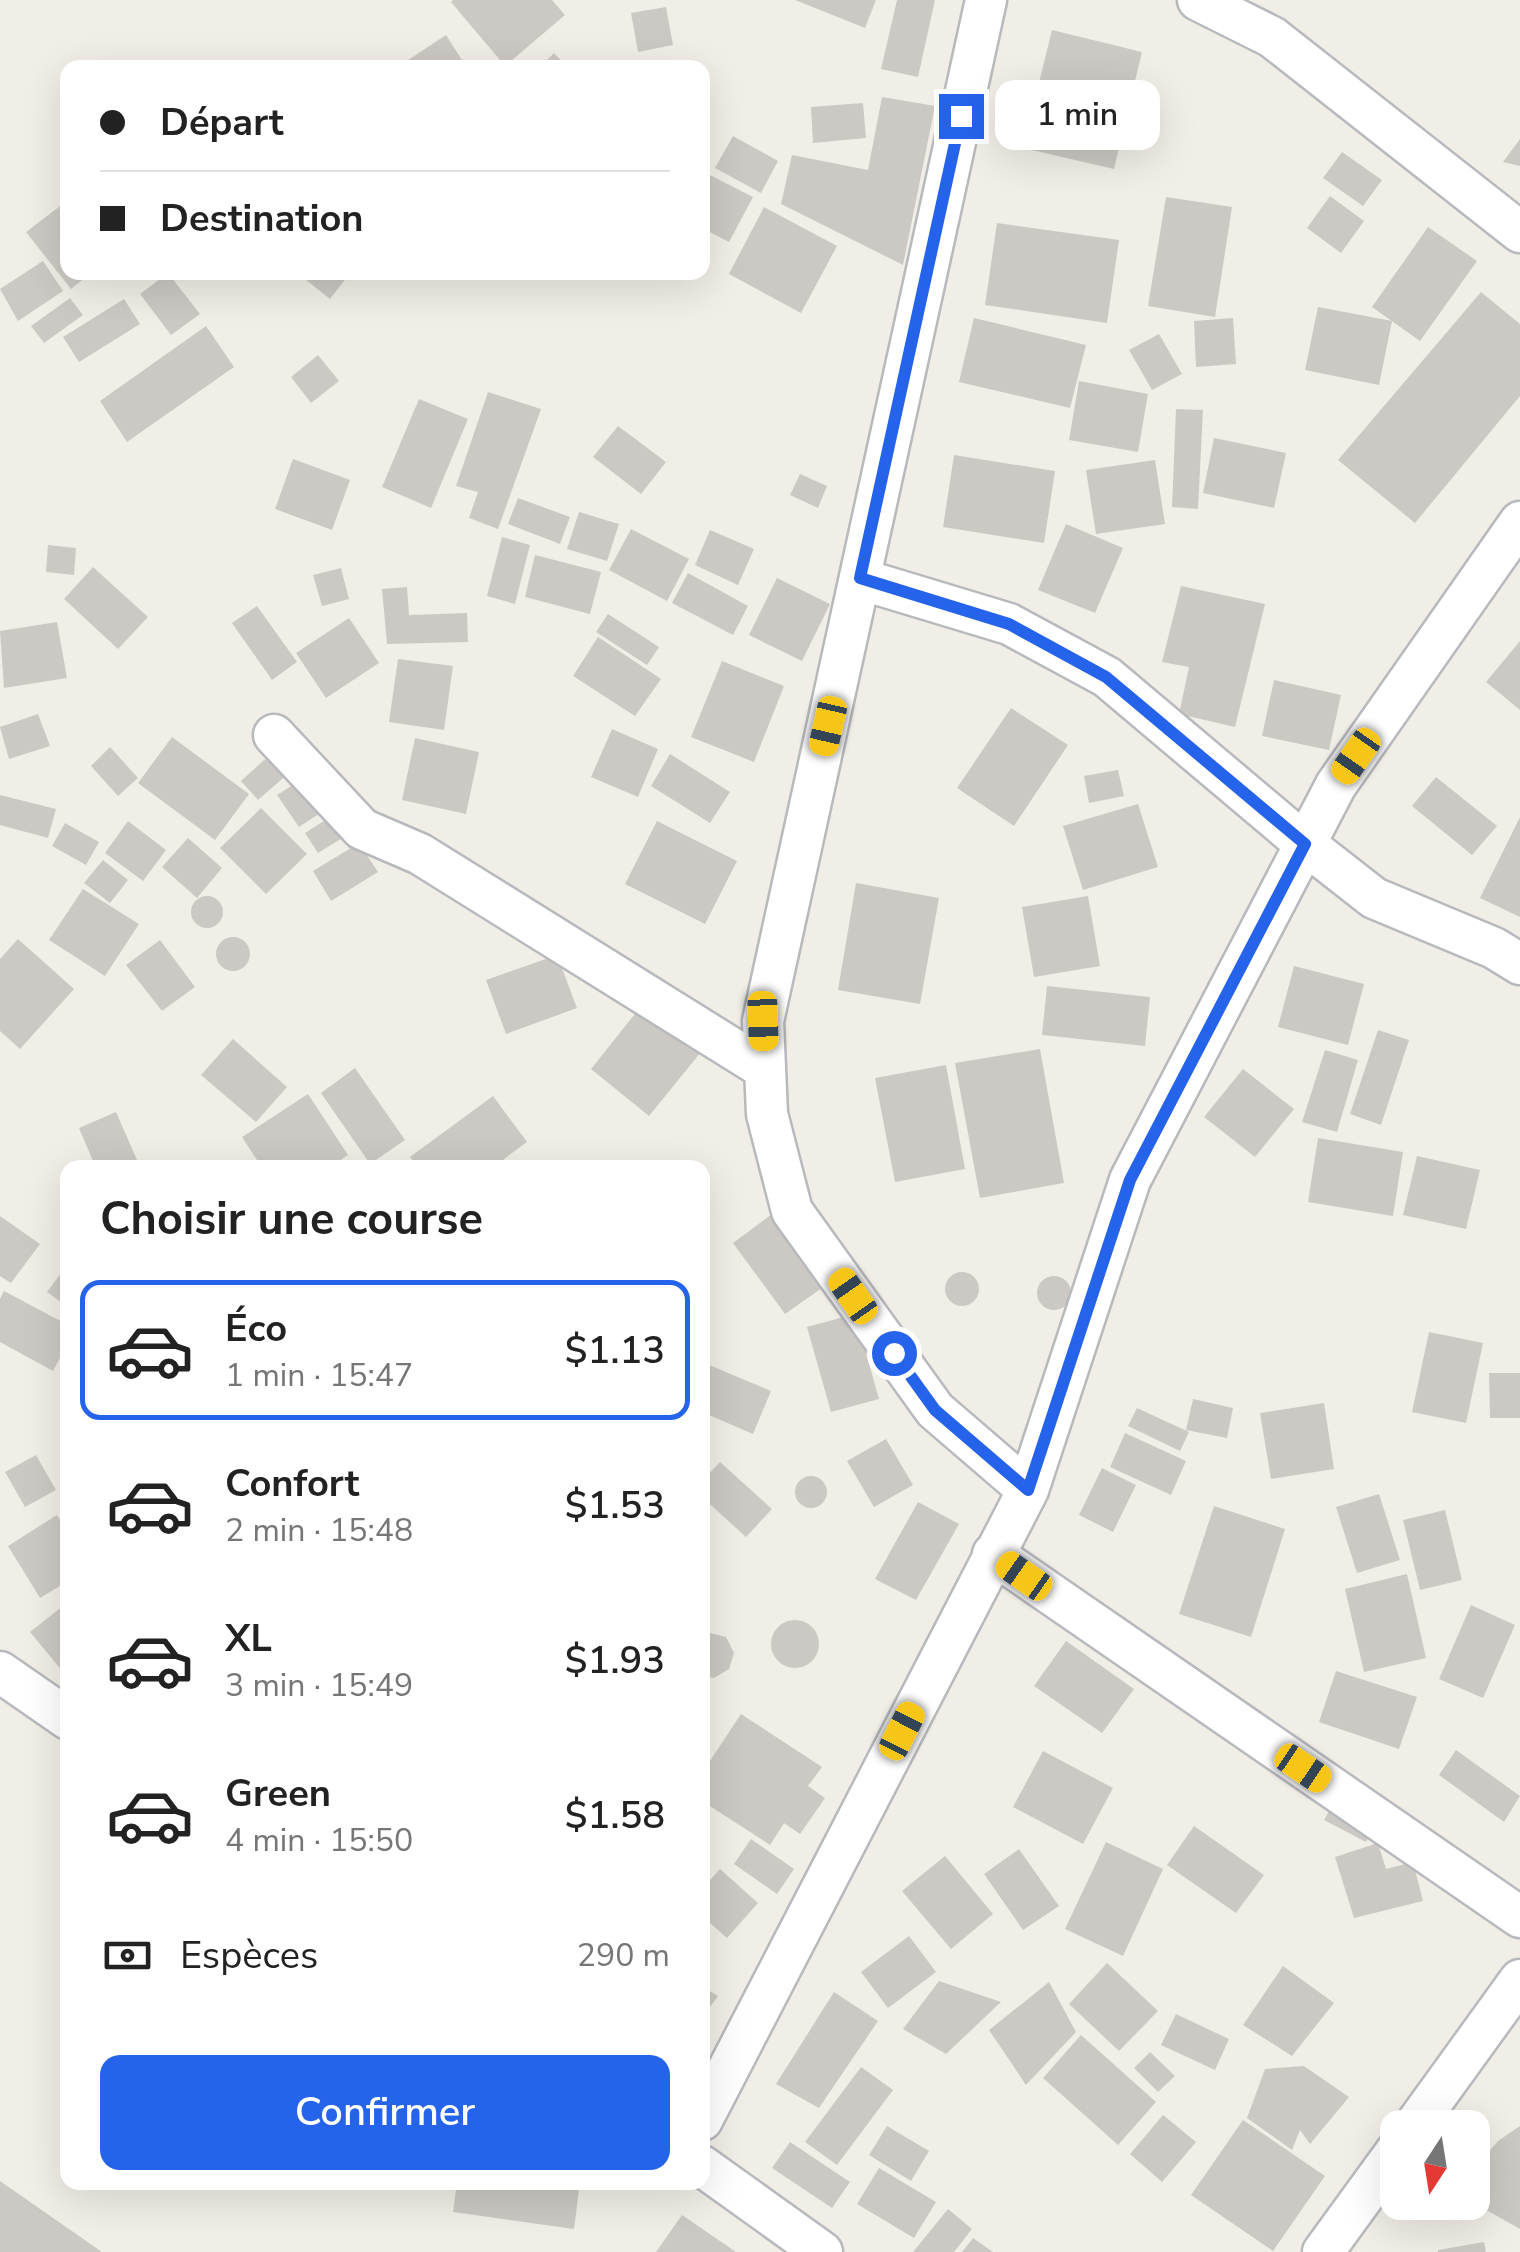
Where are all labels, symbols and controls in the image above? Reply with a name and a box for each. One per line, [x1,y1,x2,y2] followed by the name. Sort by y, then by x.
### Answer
[996,81,1161,151] callout: 1 min
[1037,93,1118,136] text: 1 min
[939,94,984,139] route end
[160,97,284,148] text: Départ
[160,193,364,244] text: Destination
[807,693,849,759] car
[1327,723,1385,789] car
[747,990,779,1052] car
[100,1189,483,1250] text: Choisir une course
[824,1263,882,1329] car
[225,1303,287,1354] text: Éco
[105,1305,195,1395] icon: car
[565,1325,665,1376] text: $1.13
[872,1331,917,1376] route start
[225,1354,413,1397] text: 1 min · 15:47
[225,1458,359,1509] text: Confort
[105,1460,195,1550] icon: car
[565,1480,665,1531] text: $1.53
[225,1509,413,1552] text: 2 min · 15:48
[991,1547,1057,1605] car
[225,1613,272,1664] text: XL
[105,1615,195,1705] icon: car
[565,1635,665,1686] text: $1.93
[225,1664,413,1707] text: 3 min · 15:49
[875,1697,929,1765] car
[1270,1739,1336,1797] car
[225,1768,331,1819] text: Green
[105,1770,195,1860] icon: car
[565,1790,665,1841] text: $1.58
[225,1819,413,1862] text: 4 min · 15:50
[100,1928,155,1983] icon: cash
[180,1930,318,1981] text: Espèces
[577,1934,670,1977] text: 290 m
[100,2055,670,2170] button: Confirmer
[1380,2110,1490,2220] north arrow
[1380,2110,1490,2220] map controls

